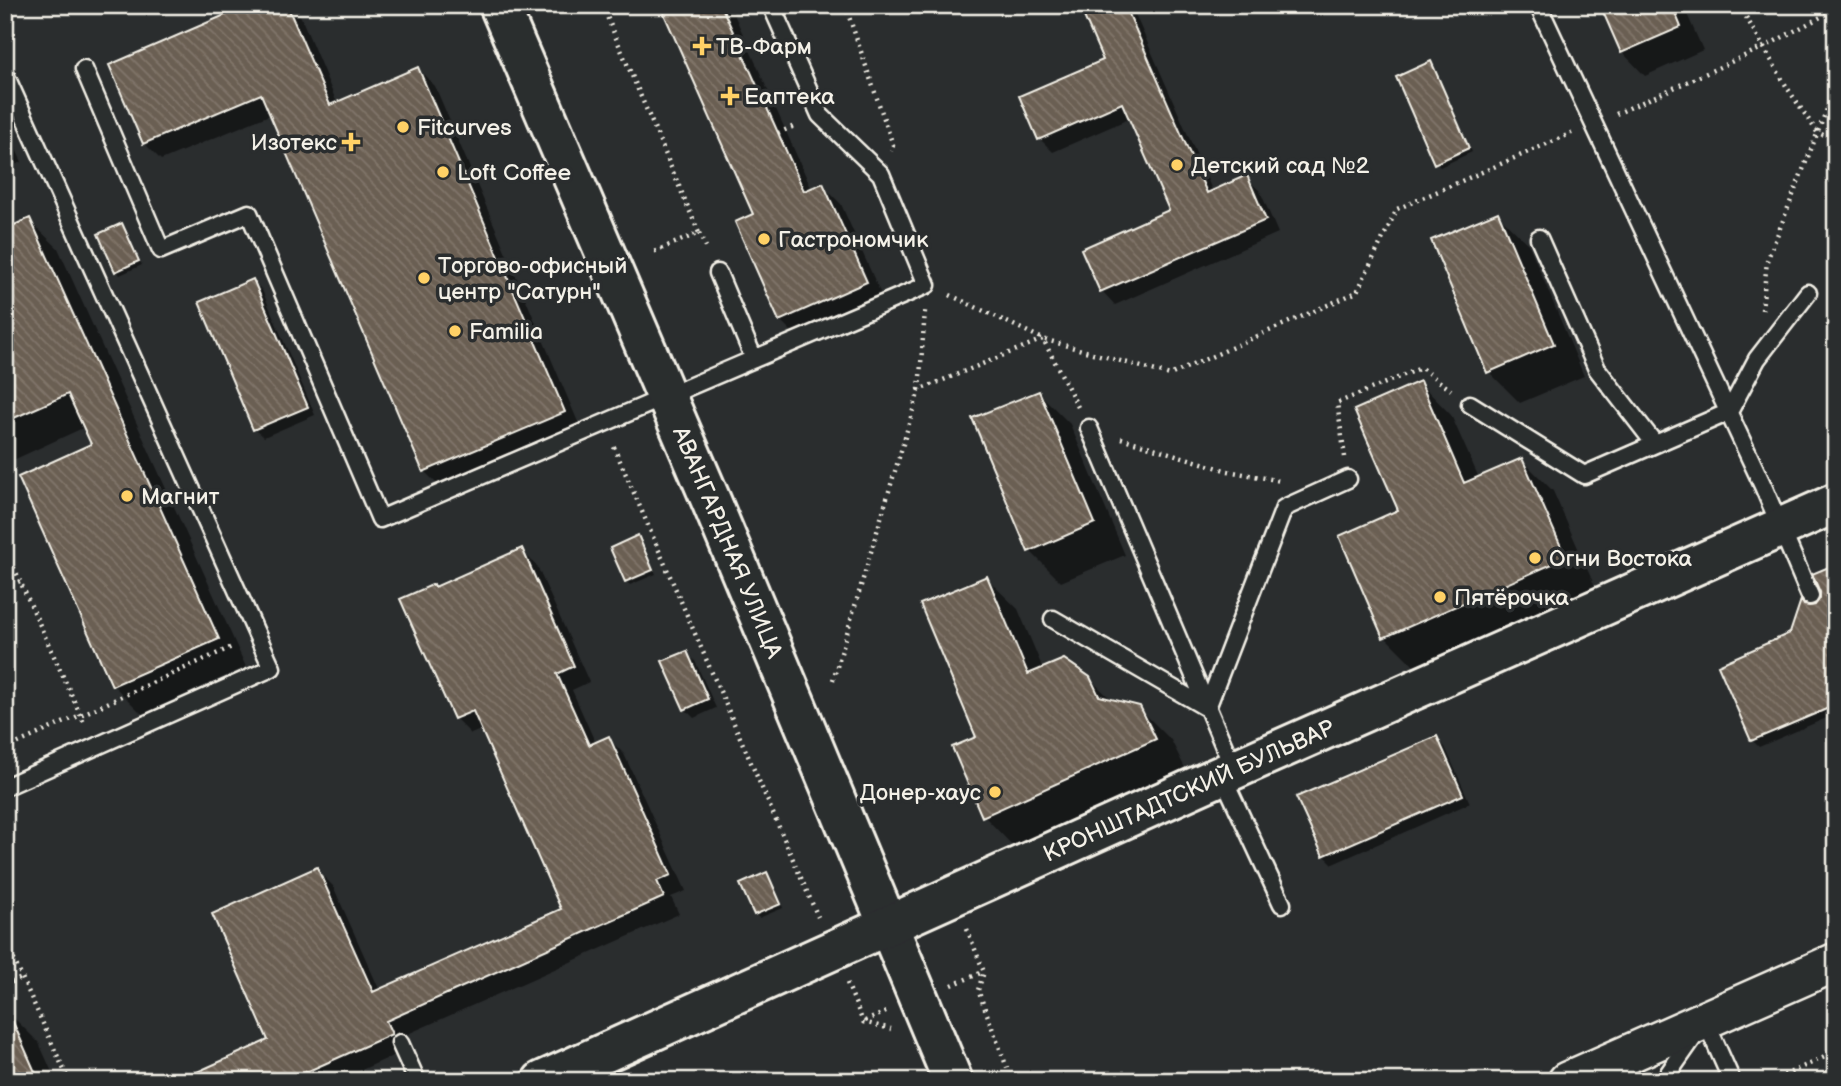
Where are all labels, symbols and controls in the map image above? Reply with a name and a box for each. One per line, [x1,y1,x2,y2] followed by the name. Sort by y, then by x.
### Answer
[716,33,812,61] place label: ТВ-Фарм
[694,38,710,54] marker: ТВ-Фарм
[744,83,835,111] place label: Еаптека
[722,88,738,104] marker: Еаптека
[417,114,512,142] place label: Fitcurves
[395,119,411,135] marker: Fitcurves
[251,129,337,157] place label: Изотекс
[343,134,359,150] marker: Изотекс
[1191,152,1370,180] place label: Детский сад №2
[1169,157,1185,173] marker: Детский сад №2
[457,159,571,187] place label: Loft Coffee
[435,164,451,180] marker: Loft Coffee
[778,226,929,254] place label: Гастрономчик
[756,231,772,247] marker: Гастрономчик
[438,252,627,306] place label: Торгово-офисный центр "Сатурн"
[416,270,432,286] marker: Торгово-офисный центр "Сатурн"
[469,318,543,346] place label: Familia
[447,323,463,339] marker: Familia
[666,422,788,663] street label: АВАНГАРДНАЯ УЛИЦА
[141,483,220,511] place label: Магнит
[119,488,135,504] marker: Магнит
[1549,545,1693,573] place label: Огни Востока
[1527,550,1543,566] marker: Огни Востока
[1454,584,1570,612] place label: Пятёрочка
[1432,589,1448,605] marker: Пятёрочка
[1039,714,1339,869] street label: КРОНШТАДТСКИЙ БУЛЬВАР
[860,779,981,807] place label: Донер-хаус
[987,784,1003,800] marker: Донер-хаус

